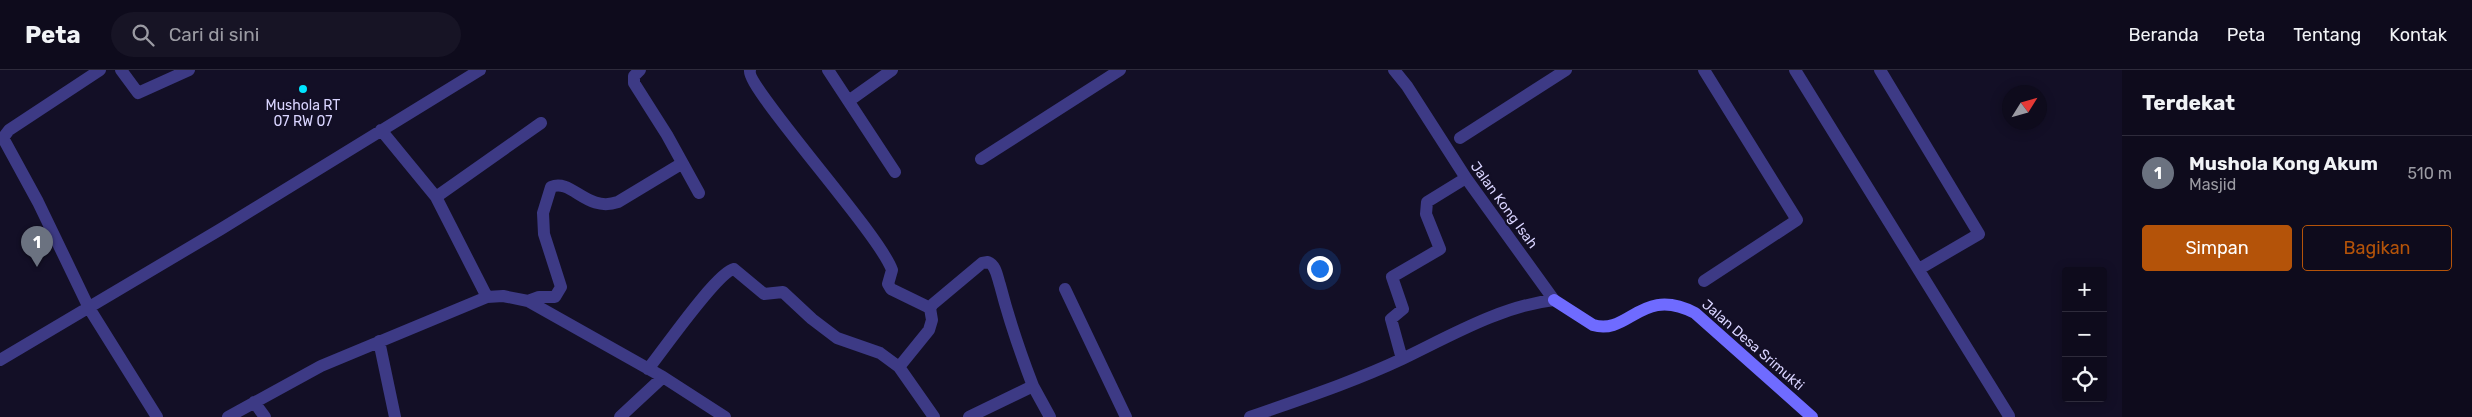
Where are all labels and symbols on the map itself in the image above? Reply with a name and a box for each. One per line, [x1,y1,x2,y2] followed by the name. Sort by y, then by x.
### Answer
[297,83,309,95] marker: Mushola RT 07 RW 07
[2002,85,2047,130] north arrow
[266,97,340,130] place label: Mushola RT 07 RW 07
[1467,158,1541,252] street label: Jalan Kong Isah
[21,226,53,267] pin: 1
[1307,256,1333,282] your location
[1698,296,1808,394] street label: Jalan Desa Srimukti

